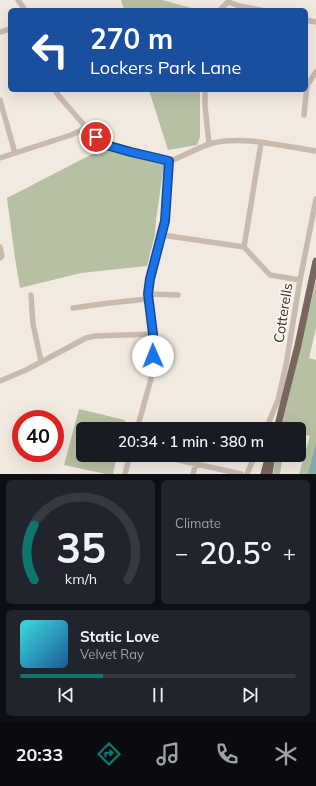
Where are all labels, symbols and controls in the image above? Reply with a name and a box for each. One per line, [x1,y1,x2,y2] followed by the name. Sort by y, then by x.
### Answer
[90,21,173,56] text: 270 m
[24,24,76,76] icon: left
[90,56,241,79] text: Lockers Park Lane
[79,120,113,154] pin
[85,126,107,148] icon: arrive
[269,282,297,344] street label: Cotterells
[132,335,174,377] position arrow
[12,410,64,462] speed limit sign: 40
[118,432,264,451] text: 20:34 · 1 min · 380 m
[175,515,221,531] text: Climate
[56,521,105,573] text: 35
[199,534,272,572] text: 20.5°
[175,539,188,567] text: −
[283,539,296,567] text: +
[64,570,97,588] text: km/h
[80,627,159,646] text: Static Love
[80,646,144,662] text: Velvet Ray
[55,684,77,706] icon: previous
[147,684,169,706] icon: pause
[239,684,261,706] icon: next
[95,740,123,768] icon: directions
[154,740,182,768] icon: music
[213,740,241,768] icon: phone
[272,740,300,768] icon: climate
[16,743,63,766] text: 20:33

